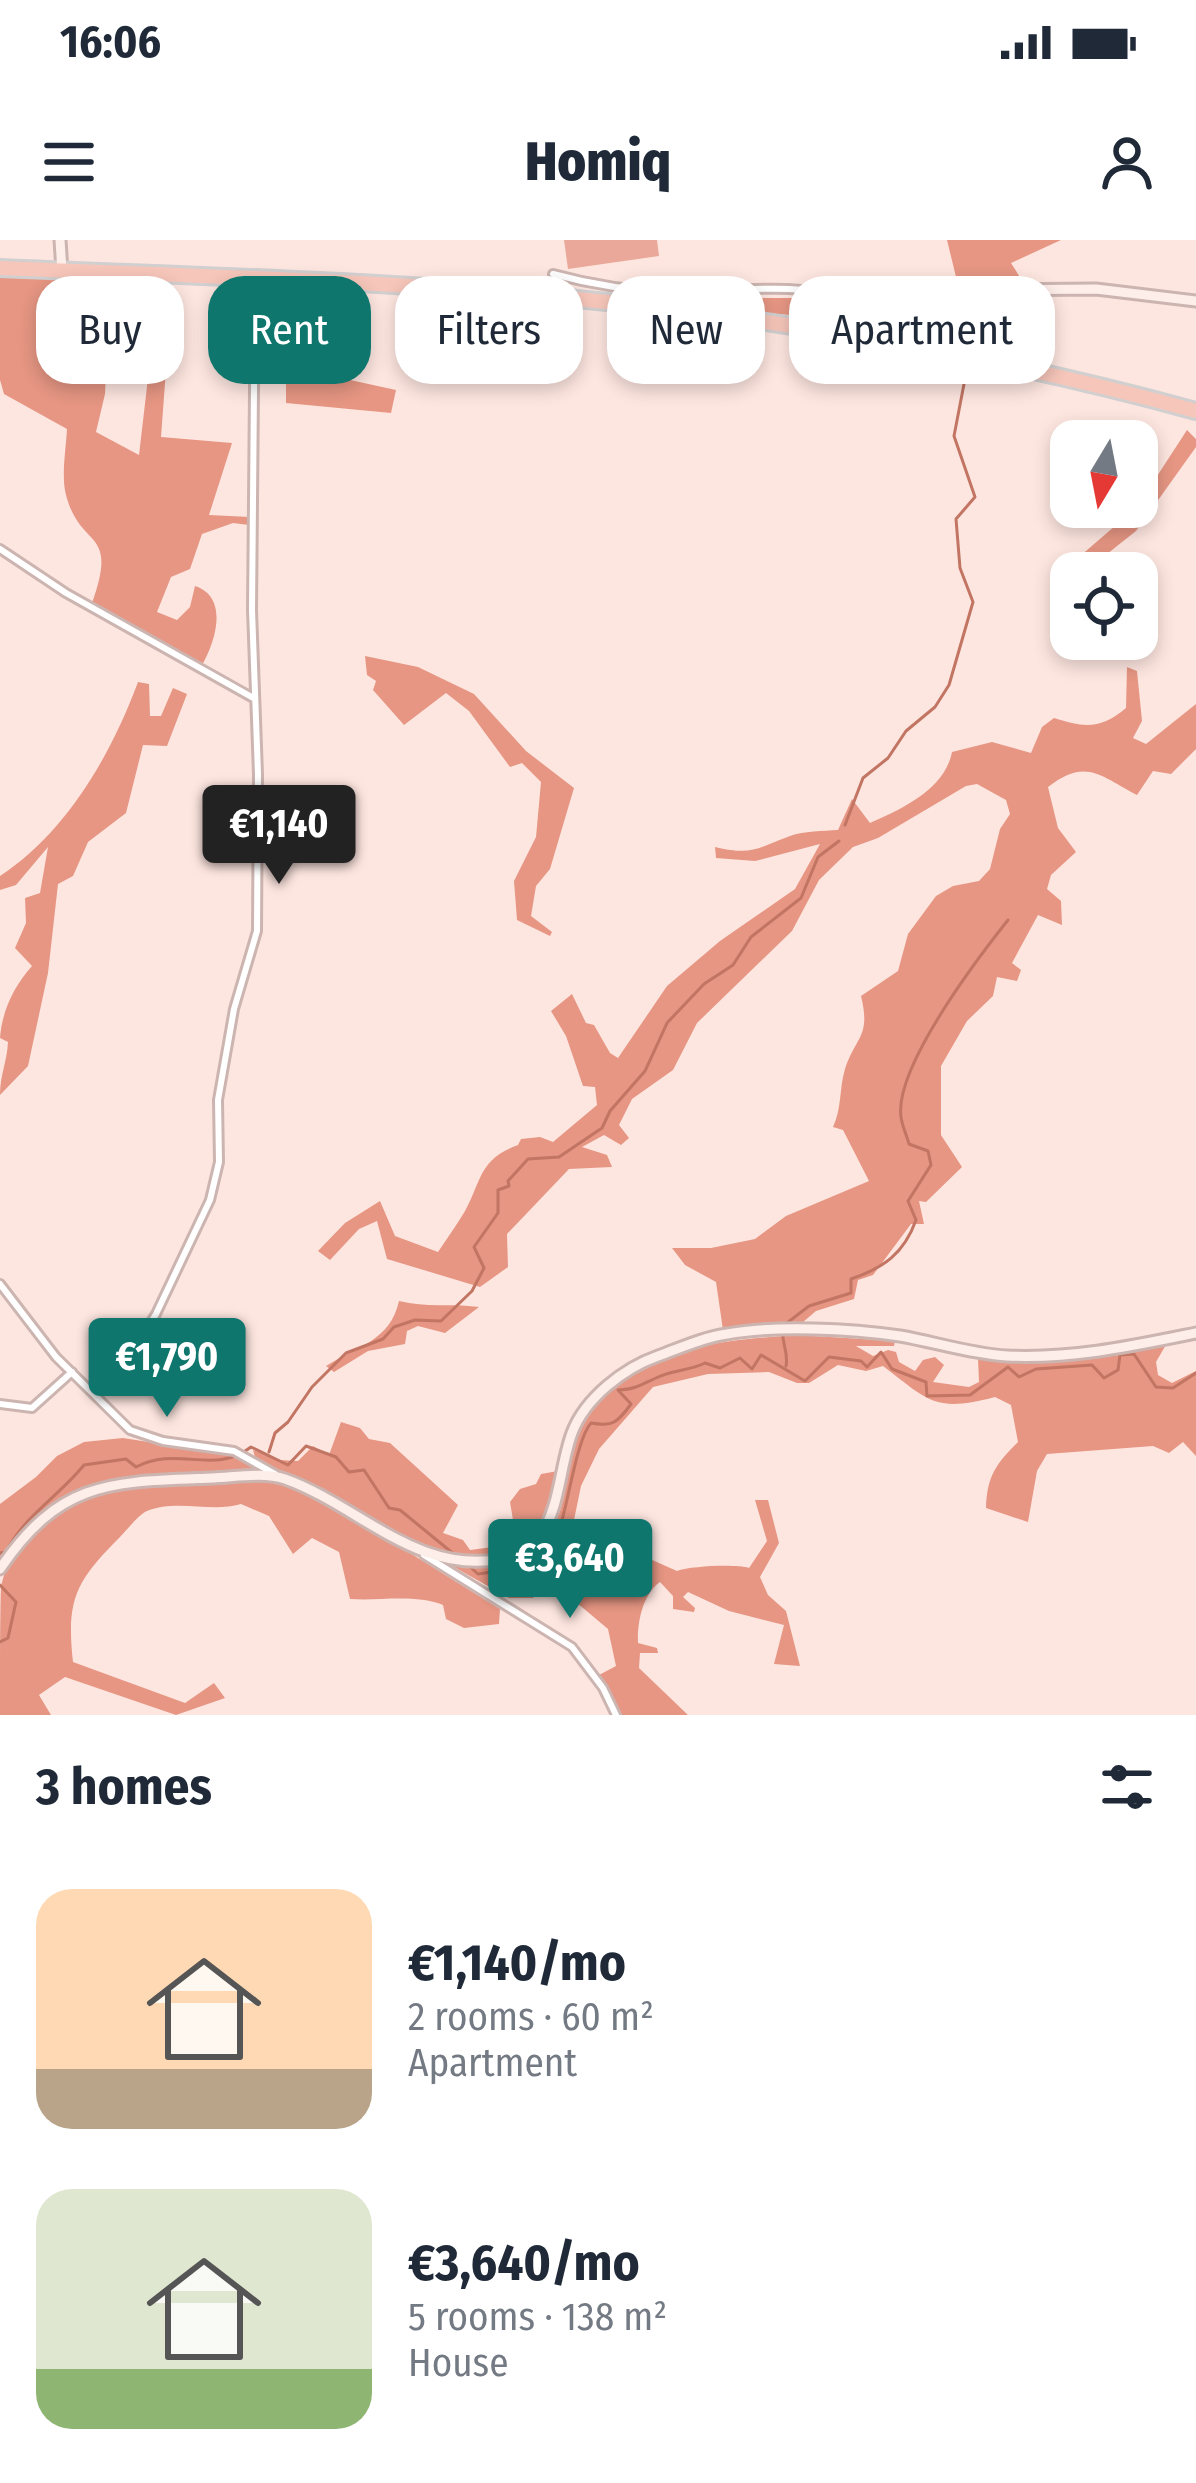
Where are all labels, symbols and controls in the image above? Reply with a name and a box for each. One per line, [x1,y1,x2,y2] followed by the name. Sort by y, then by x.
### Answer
[60,15,161,69] text: 16:06
[36,129,102,195] icon: menu
[1094,129,1160,195] icon: person
[525,130,671,194] text: Homiq
[36,276,184,384] chip: Buy
[208,276,371,384] chip: Rent
[395,276,583,384] chip: Filters
[607,276,765,384] chip: New
[789,276,1055,384] chip: Apartment
[1050,420,1158,528] north arrow
[1050,420,1158,660] map controls
[1050,552,1158,660] button: locate
[181,785,377,887] pin: €1,140
[230,801,328,847] text: €1,140
[69,1318,265,1420] pin: €1,790
[116,1334,218,1380] text: €1,790
[472,1519,668,1621] pin: €3,640
[515,1535,625,1581] text: €3,640
[1094,1754,1160,1820] icon: filters
[36,1756,212,1818] text: 3 homes
[408,1932,626,1994] text: €1,140/mo
[132,1937,276,2081] icon: home
[408,1994,654,2040] text: 2 rooms · 60 m²
[408,2040,577,2086] text: Apartment
[408,2232,640,2294] text: €3,640/mo
[132,2237,276,2381] icon: home
[408,2294,667,2340] text: 5 rooms · 138 m²
[408,2340,508,2386] text: House

